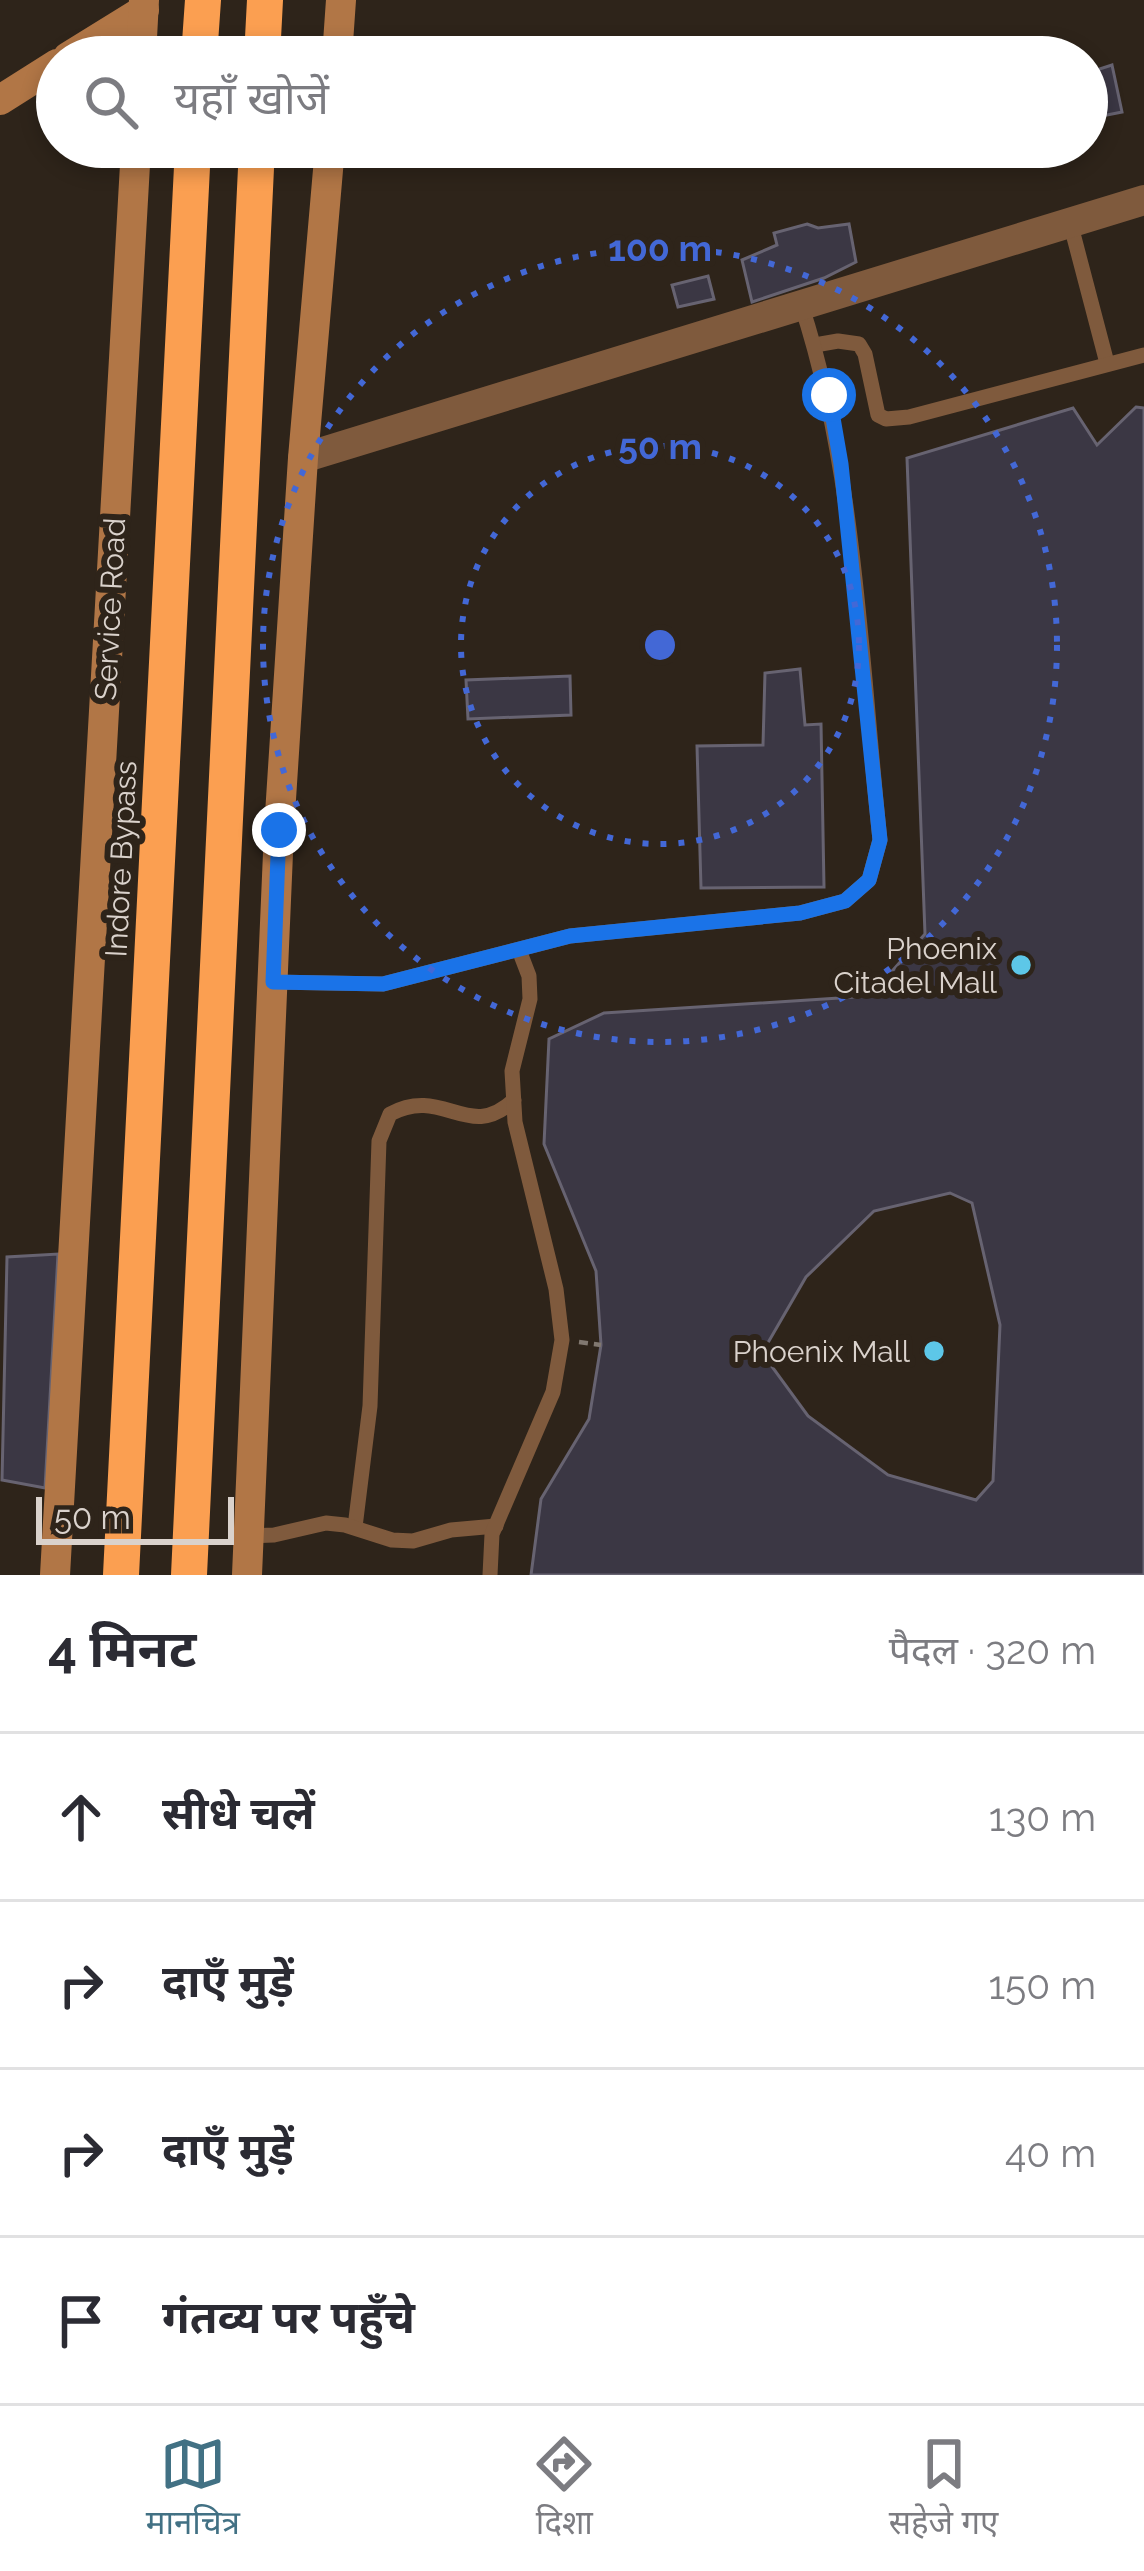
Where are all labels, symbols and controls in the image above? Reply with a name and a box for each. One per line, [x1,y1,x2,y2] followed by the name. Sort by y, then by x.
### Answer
[36,36,1108,168] search box
[78,69,144,135] icon: search
[174,72,329,125] text: यहाँ खोजें
[608,227,712,269] text: 100 m
[802,368,856,422] route start
[618,425,702,467] text: 50 m
[88,517,132,701] street label: Service Road
[639,624,681,666] centre of rings
[98,760,144,958] street label: Indore Bypass
[252,803,306,857] route end
[833,931,998,1000] place label: Phoenix Citadel Mall
[1008,952,1034,978] marker: Phoenix Citadel Mall
[733,1334,911,1369] place label: Phoenix Mall
[921,1338,947,1364] marker: Phoenix Mall
[36,1491,234,1544] scale bar
[54,1498,131,1537] text: 50 m
[48,1619,196,1679] text: 4 मिनट
[889,1627,1096,1673] text: पैदल · 320 m
[48,1784,114,1850] icon: ahead
[162,1787,315,1840] text: सीधे चलें
[989,1794,1096,1840] text: 130 m
[48,1952,114,2018] icon: right
[162,1955,294,2008] text: दाएँ मुड़ें
[988,1962,1096,2008] text: 150 m
[48,2120,114,2186] icon: right
[162,2123,294,2176] text: दाएँ मुड़ें
[1005,2130,1096,2176] text: 40 m
[48,2288,114,2354] icon: arrive
[162,2291,415,2344] text: गंतव्य पर पहुँचे
[146,2431,240,2547] tab: मानचित्र
[531,2431,597,2547] tab: दिशा
[889,2431,998,2547] tab: सहेजे गए

